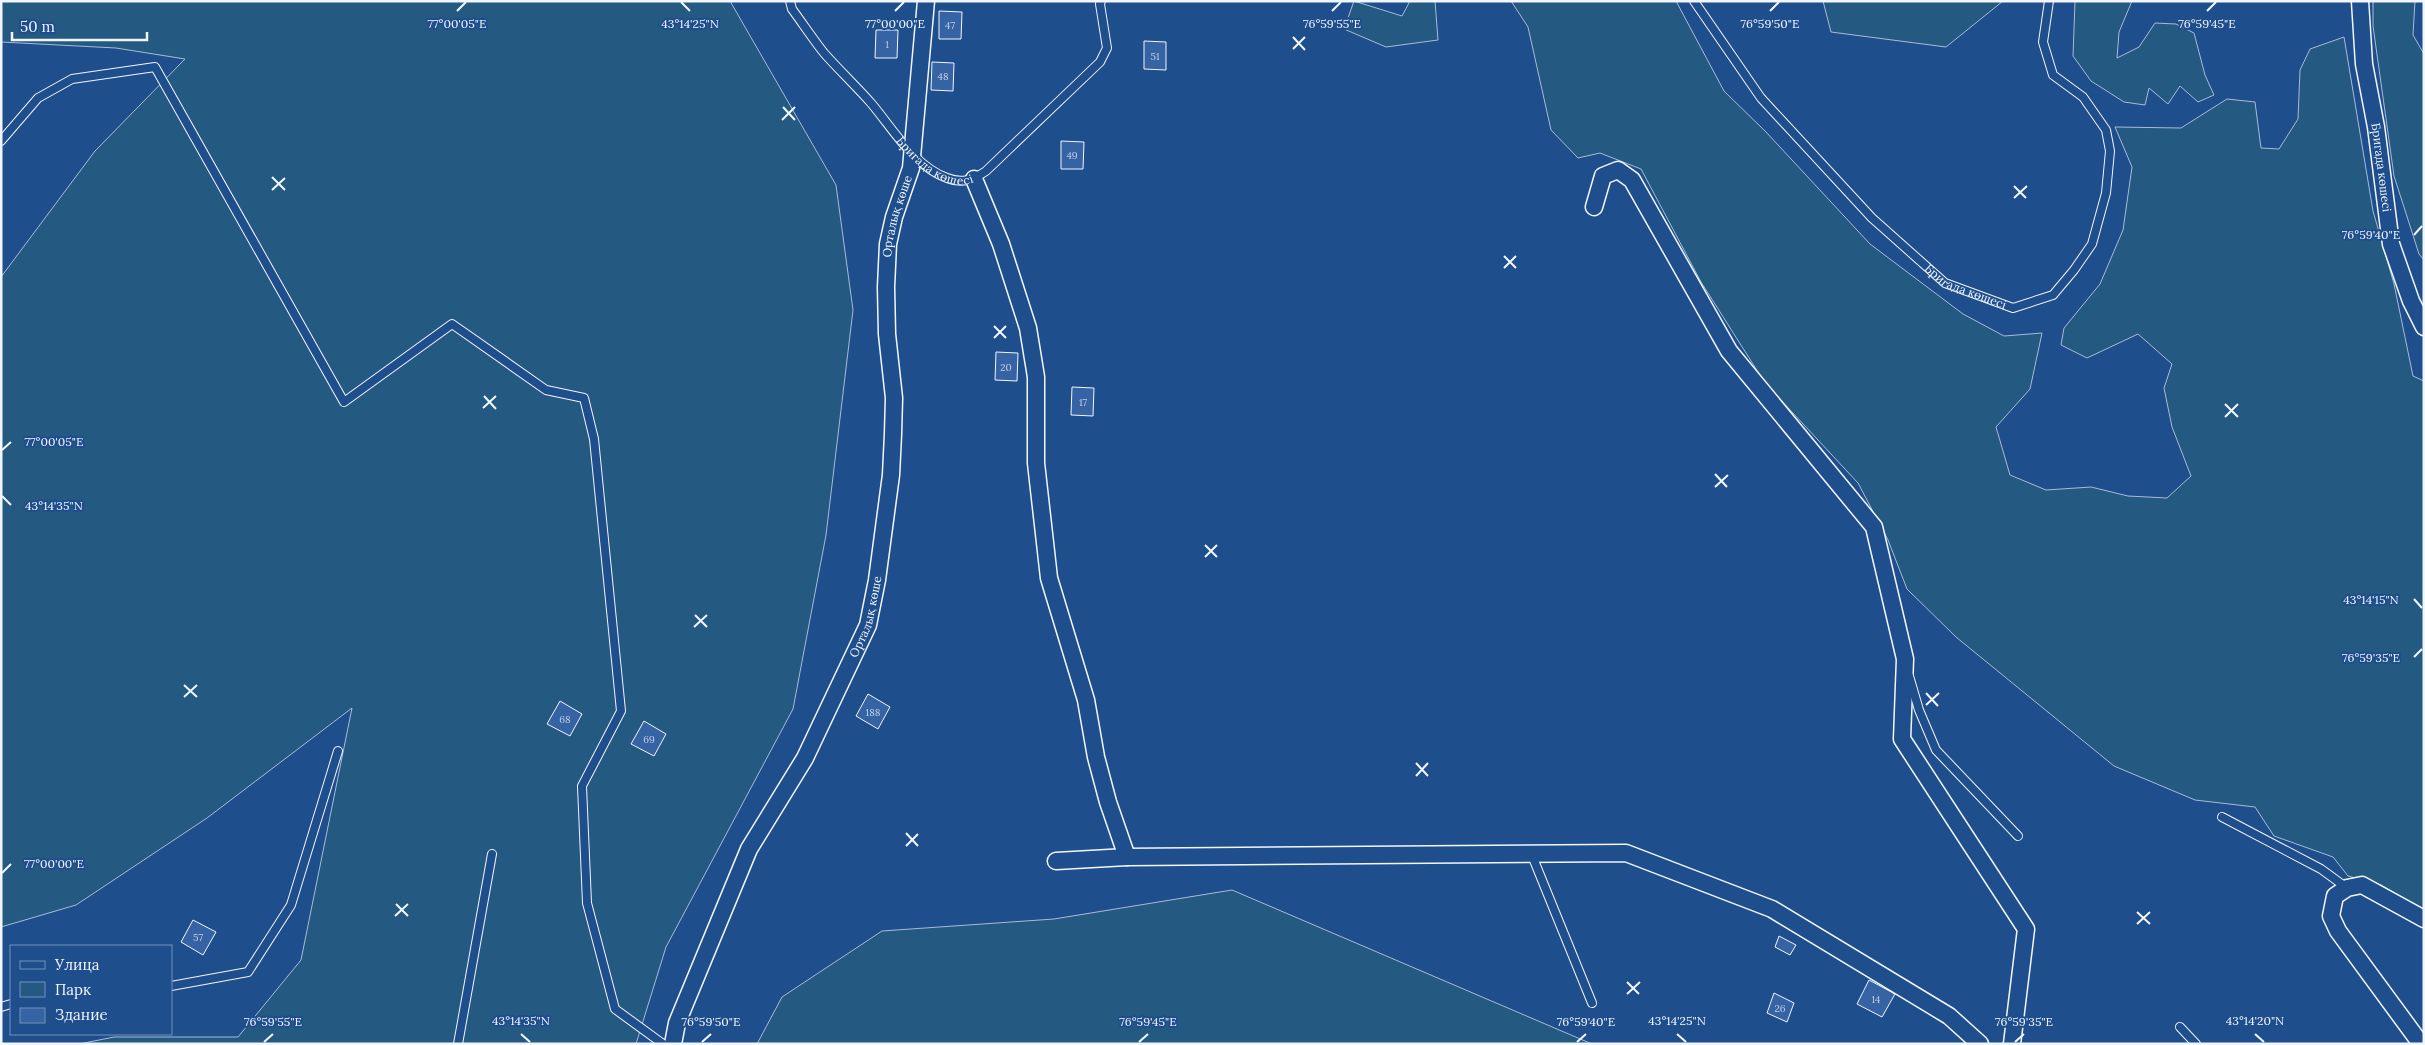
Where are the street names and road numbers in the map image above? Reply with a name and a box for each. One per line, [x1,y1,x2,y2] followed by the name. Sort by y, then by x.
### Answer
[2368,121,2395,213] street label: Бригада көшесі
[893,133,975,188] street label: Бригада көшесі
[879,173,915,258] street label: Орталық көше
[1922,260,2009,312] street label: Бригада көшесі
[846,575,885,660] street label: Орталық көше

